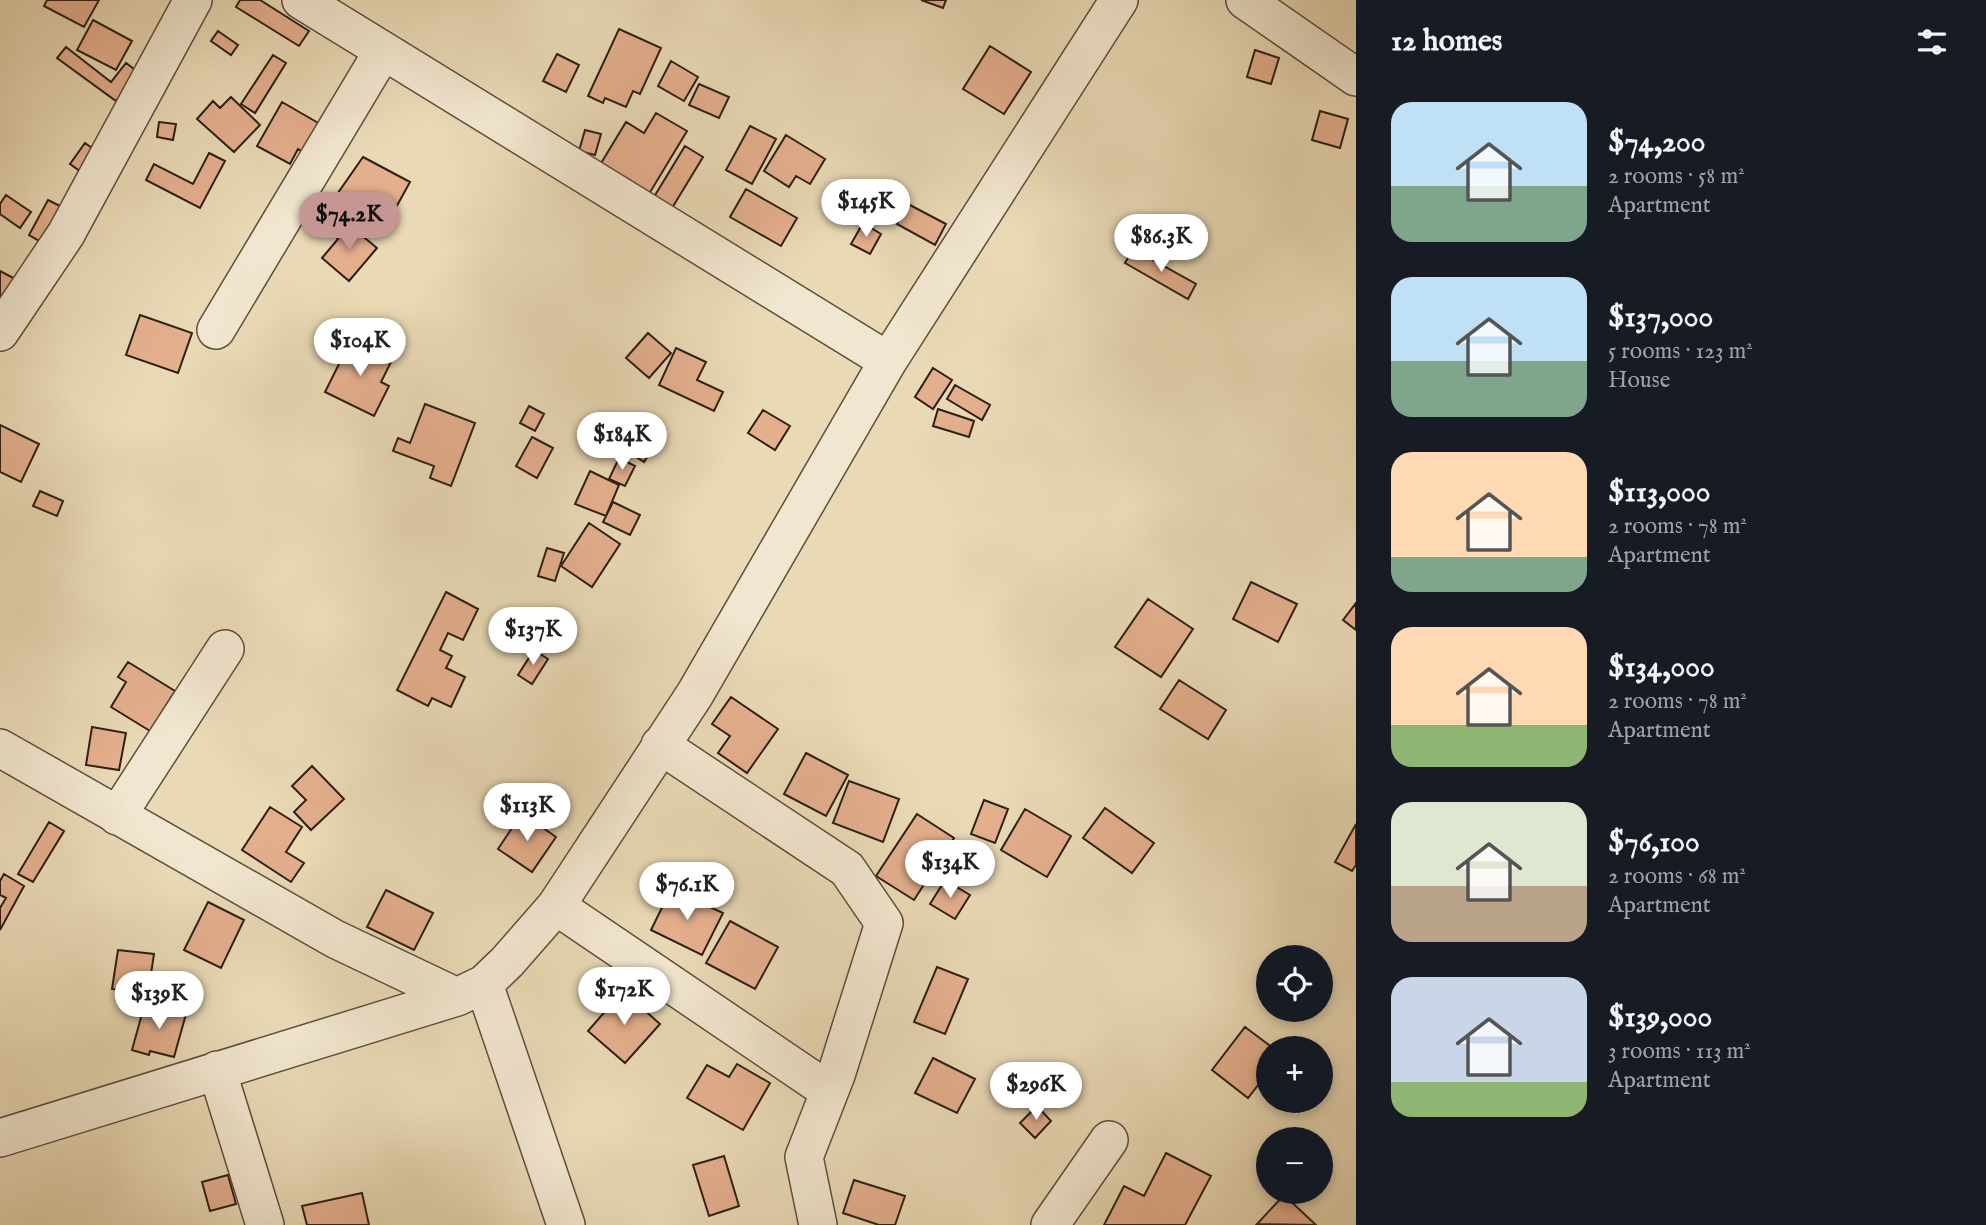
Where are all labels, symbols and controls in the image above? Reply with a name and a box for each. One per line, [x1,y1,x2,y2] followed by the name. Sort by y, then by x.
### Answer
[1391,23,1502,61] text: 12 homes
[1913,23,1951,61] icon: filters
[1608,124,1706,162] text: $74,200
[1447,130,1531,214] icon: home
[1608,162,1745,191] text: 2 rooms · 58 m²
[817,180,915,239] pin: $145K
[837,187,895,216] text: $145K
[1608,191,1711,220] text: Apartment
[292,192,406,252] pin: $74.2K
[315,200,383,229] text: $74.2K
[1104,215,1218,274] pin: $86.3K
[1130,222,1192,251] text: $86.3K
[1608,299,1713,337] text: $137,000
[1447,305,1531,389] icon: home
[311,318,409,378] pin: $104K
[330,326,390,355] text: $104K
[1608,337,1753,366] text: 5 rooms · 123 m²
[1608,366,1670,395] text: House
[573,412,671,472] pin: $184K
[593,420,651,449] text: $184K
[1608,474,1710,512] text: $113,000
[1447,480,1531,564] icon: home
[1608,512,1747,541] text: 2 rooms · 78 m²
[1608,541,1711,570] text: Apartment
[484,608,582,667] pin: $137K
[504,615,562,644] text: $137K
[1608,649,1715,687] text: $134,000
[1447,655,1531,739] icon: home
[1608,687,1747,716] text: 2 rooms · 78 m²
[1608,716,1711,745] text: Apartment
[478,784,576,843] pin: $113K
[499,791,555,820] text: $113K
[1608,824,1700,862] text: $76,100
[1447,830,1531,914] icon: home
[901,841,999,900] pin: $134K
[921,848,979,877] text: $134K
[630,862,744,922] pin: $76.1K
[1608,862,1746,891] text: 2 rooms · 68 m²
[655,870,719,899] text: $76.1K
[1608,891,1711,920] text: Apartment
[1256,945,1333,1204] map controls
[1256,945,1333,1022] button: locate
[575,968,673,1027] pin: $172K
[110,972,208,1031] pin: $139K
[594,975,654,1004] text: $172K
[131,979,187,1008] text: $139K
[1608,999,1712,1037] text: $139,000
[1447,1005,1531,1089] icon: home
[1256,1036,1333,1113] button: +
[1608,1037,1751,1066] text: 3 rooms · 113 m²
[987,1062,1085,1122] pin: $296K
[1608,1066,1711,1095] text: Apartment
[1006,1070,1066,1099] text: $296K
[1256,1127,1333,1204] button: −

